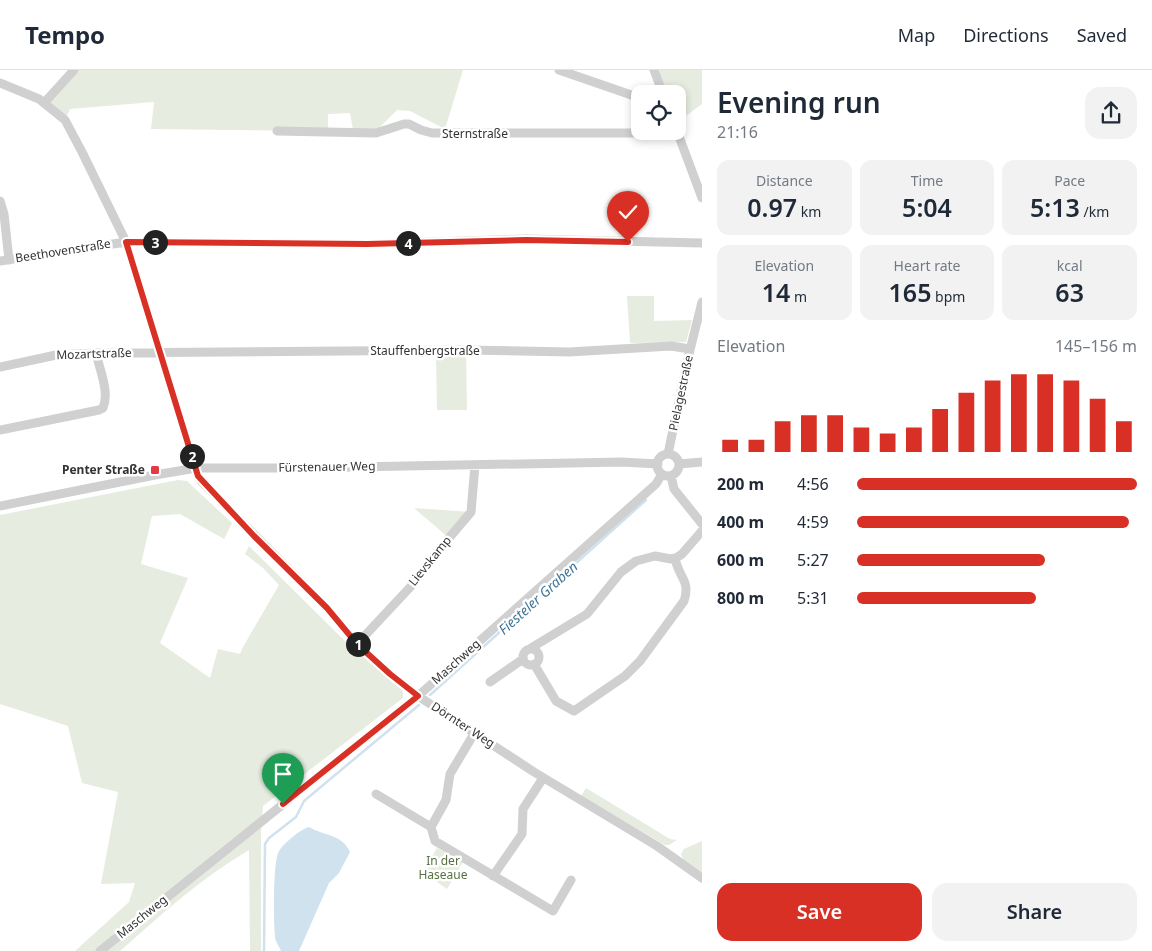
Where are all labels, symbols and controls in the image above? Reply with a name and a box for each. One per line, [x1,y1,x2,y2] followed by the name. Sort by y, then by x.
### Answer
[25,18,105,51] text: Tempo
[898,23,935,47] text: Map
[963,23,1049,47] text: Directions
[1077,23,1127,47] text: Saved
[717,83,881,121] text: Evening run
[631,85,686,140] map controls
[631,85,686,140] button: locate
[1085,87,1137,139] button: share
[717,121,758,143] text: 21:16
[442,125,508,142] street label: Sternstraße
[756,171,813,190] text: Distance
[911,171,943,190] text: Time
[1054,171,1085,190] text: Pace
[747,190,797,224] text: 0.97
[902,190,952,224] text: 5:04
[1030,190,1080,224] text: 5:13
[607,191,649,242] pin
[614,198,642,226] icon: check
[797,202,821,221] text: km
[1080,202,1109,221] text: /km
[142,230,168,254] pin: 3
[396,230,420,256] pin: 4
[151,233,160,252] text: 3
[404,234,413,253] text: 4
[14,235,112,266] street label: Beethovenstraße
[754,256,814,275] text: Elevation
[894,256,960,275] text: Heart rate
[1057,256,1083,275] text: kcal
[762,275,790,309] text: 14
[889,275,931,309] text: 165
[1055,275,1084,309] text: 63
[790,287,807,306] text: m
[931,287,965,306] text: bpm
[717,335,785,357] text: Elevation
[1055,335,1137,357] text: 145–156 m
[370,342,480,359] street label: Stauffenbergstraße
[56,344,132,363] street label: Mozartstraße
[664,353,697,432] street label: Pielagestraße
[180,444,204,468] pin: 2
[188,447,197,466] text: 2
[278,457,376,476] street label: Fürstenauer Weg
[62,461,145,478] place label: Penter Straße
[149,464,161,476] marker: Penter Straße
[717,473,764,495] text: 200 m
[797,473,829,495] text: 4:56
[717,511,764,533] text: 400 m
[797,511,829,533] text: 4:59
[404,532,455,589] street label: Lievskamp
[717,549,764,571] text: 600 m
[797,549,829,571] text: 5:27
[494,557,581,638] water label: Fiesteler Graben
[717,587,764,609] text: 800 m
[797,587,829,609] text: 5:31
[346,632,370,656] pin: 1
[354,635,363,654] text: 1
[428,635,484,688] street label: Maschweg
[428,698,498,751] street label: Dörnter Weg
[262,753,304,804] pin
[269,760,297,788] icon: arrive
[418,852,468,883] park label: In der Haseaue
[717,883,922,941] button: Save
[932,883,1137,941] button: Share
[113,891,170,942] street label: Maschweg

